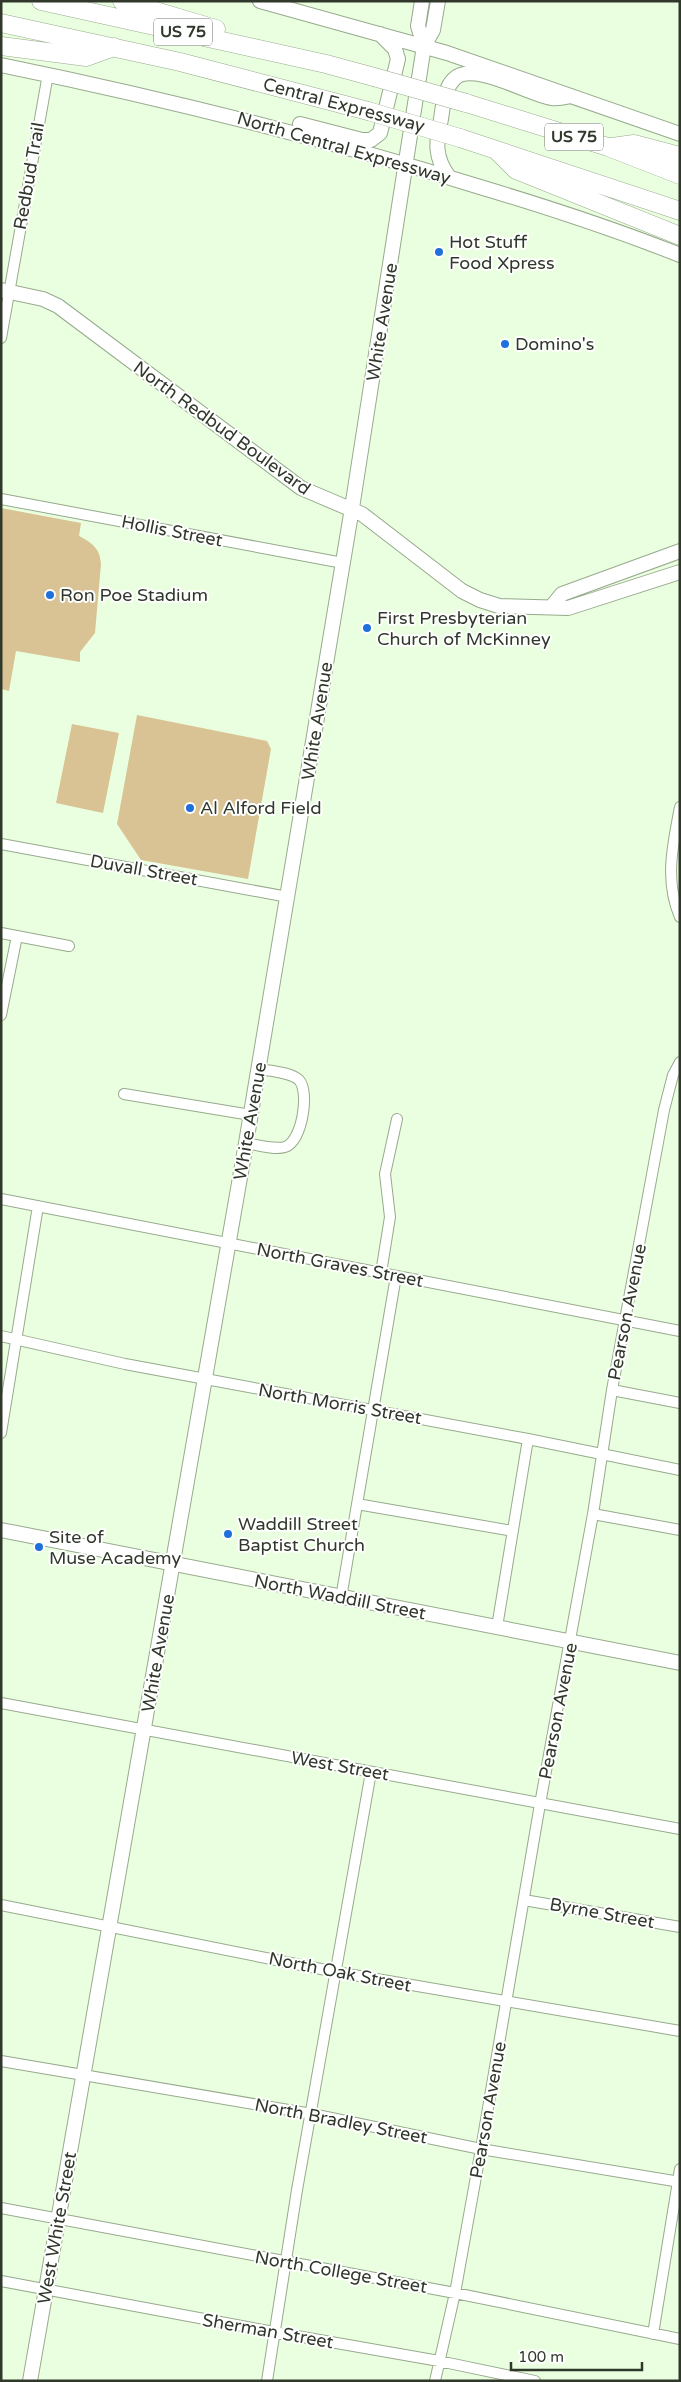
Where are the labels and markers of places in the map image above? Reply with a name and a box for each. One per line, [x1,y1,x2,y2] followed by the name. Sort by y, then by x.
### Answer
[449,231,555,274] place label: Hot Stuff Food Xpress
[433,246,445,258] marker: Hot Stuff Food Xpress
[515,333,594,355] place label: Domino's
[499,338,511,350] marker: Domino's
[60,584,208,606] place label: Ron Poe Stadium
[44,589,56,601] marker: Ron Poe Stadium
[377,607,551,650] place label: First Presbyterian Church of McKinney
[361,622,373,634] marker: First Presbyterian Church of McKinney
[200,797,322,819] place label: Al Alford Field
[184,802,196,814] marker: Al Alford Field
[238,1513,365,1556] place label: Waddill Street Baptist Church
[49,1526,181,1569] place label: Site of Muse Academy
[222,1528,234,1540] marker: Waddill Street Baptist Church
[33,1541,45,1553] marker: Site of Muse Academy

